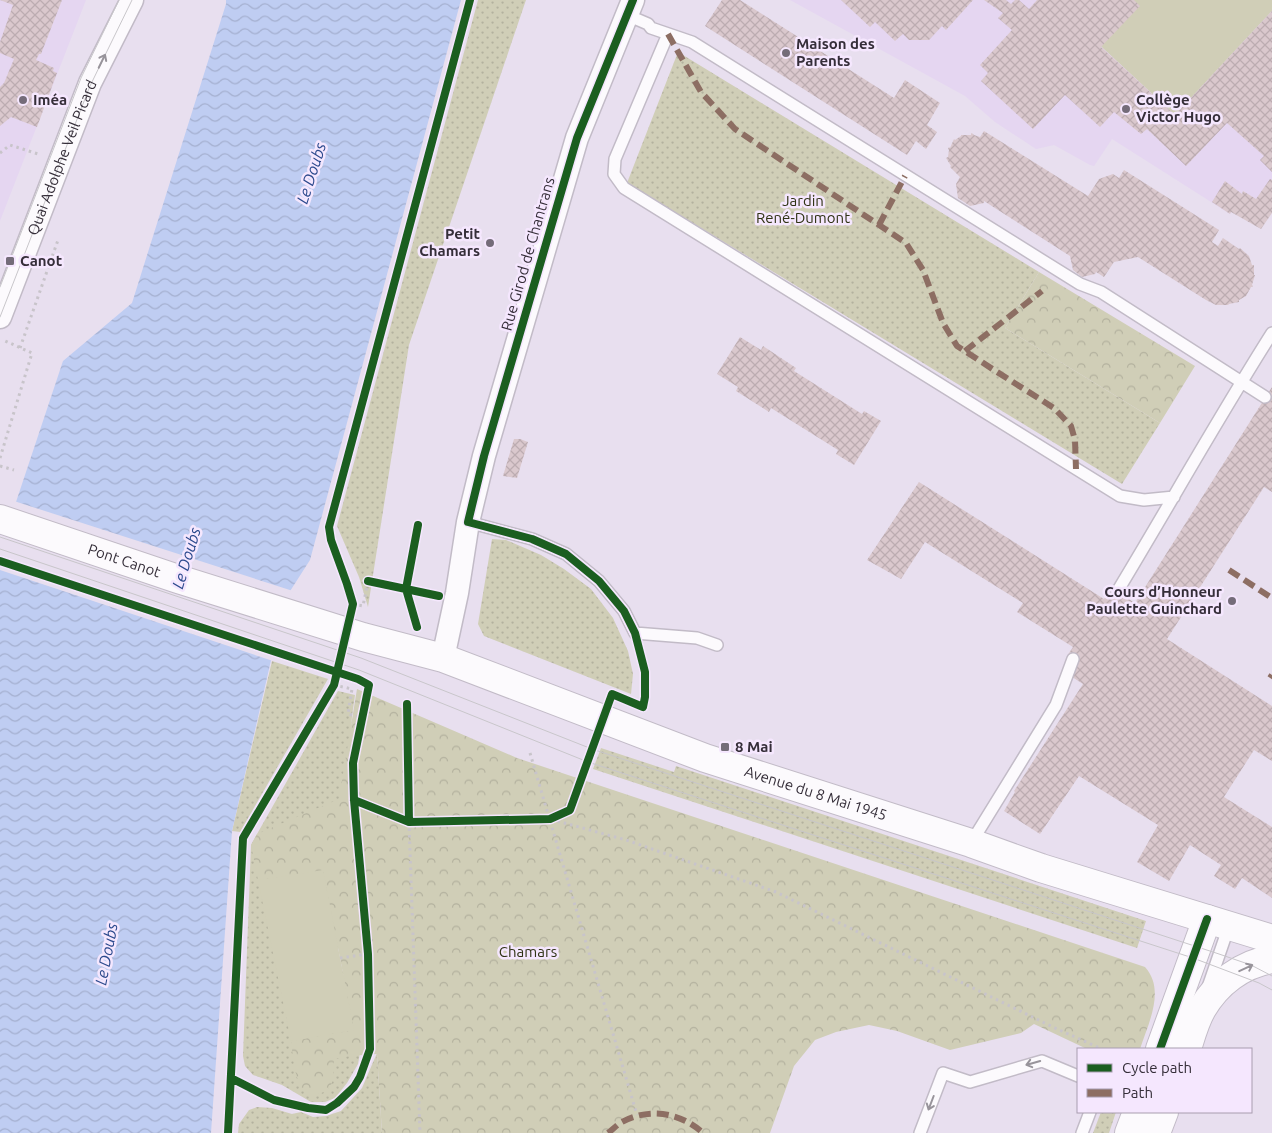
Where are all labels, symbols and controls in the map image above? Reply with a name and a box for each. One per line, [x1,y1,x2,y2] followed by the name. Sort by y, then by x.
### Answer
[796,35,875,69] place label: Maison des Parents
[780,47,792,59] marker: Maison des Parents
[97,53,107,68] one-way arrow
[24,77,100,238] street label: Quai Adolphe Veil Picard
[33,91,67,108] place label: Iméa
[1136,91,1221,125] place label: Collège Victor Hugo
[17,94,29,106] marker: Iméa
[1120,103,1132,115] marker: Collège Victor Hugo
[293,140,329,206] water label: Le Doubs
[497,175,558,333] street label: Rue Girod de Chantrans
[756,192,850,226] park label: Jardin René-Dumont
[419,225,481,259] place label: Petit Chamars
[484,237,496,249] marker: Petit Chamars
[20,252,63,269] place label: Canot
[4,255,16,267] marker: Canot
[168,525,204,591] water label: Le Doubs
[86,540,163,581] street label: Pont Canot
[1086,583,1223,617] place label: Cours d’Honneur Paulette Guinchard
[1226,595,1238,607] marker: Cours d’Honneur Paulette Guinchard
[735,738,773,755] place label: 8 Mai
[719,741,731,753] marker: 8 Mai
[742,762,889,824] street label: Avenue du 8 Mai 1945
[91,921,121,987] water label: Le Doubs
[499,943,557,960] park label: Chamars
[1238,963,1253,972] one-way arrow
[1077,1048,1252,1113] legend
[1026,1059,1042,1069] one-way arrow
[1122,1059,1192,1076] text: Cycle path
[1122,1084,1153,1101] text: Path
[926,1095,935,1110] one-way arrow

